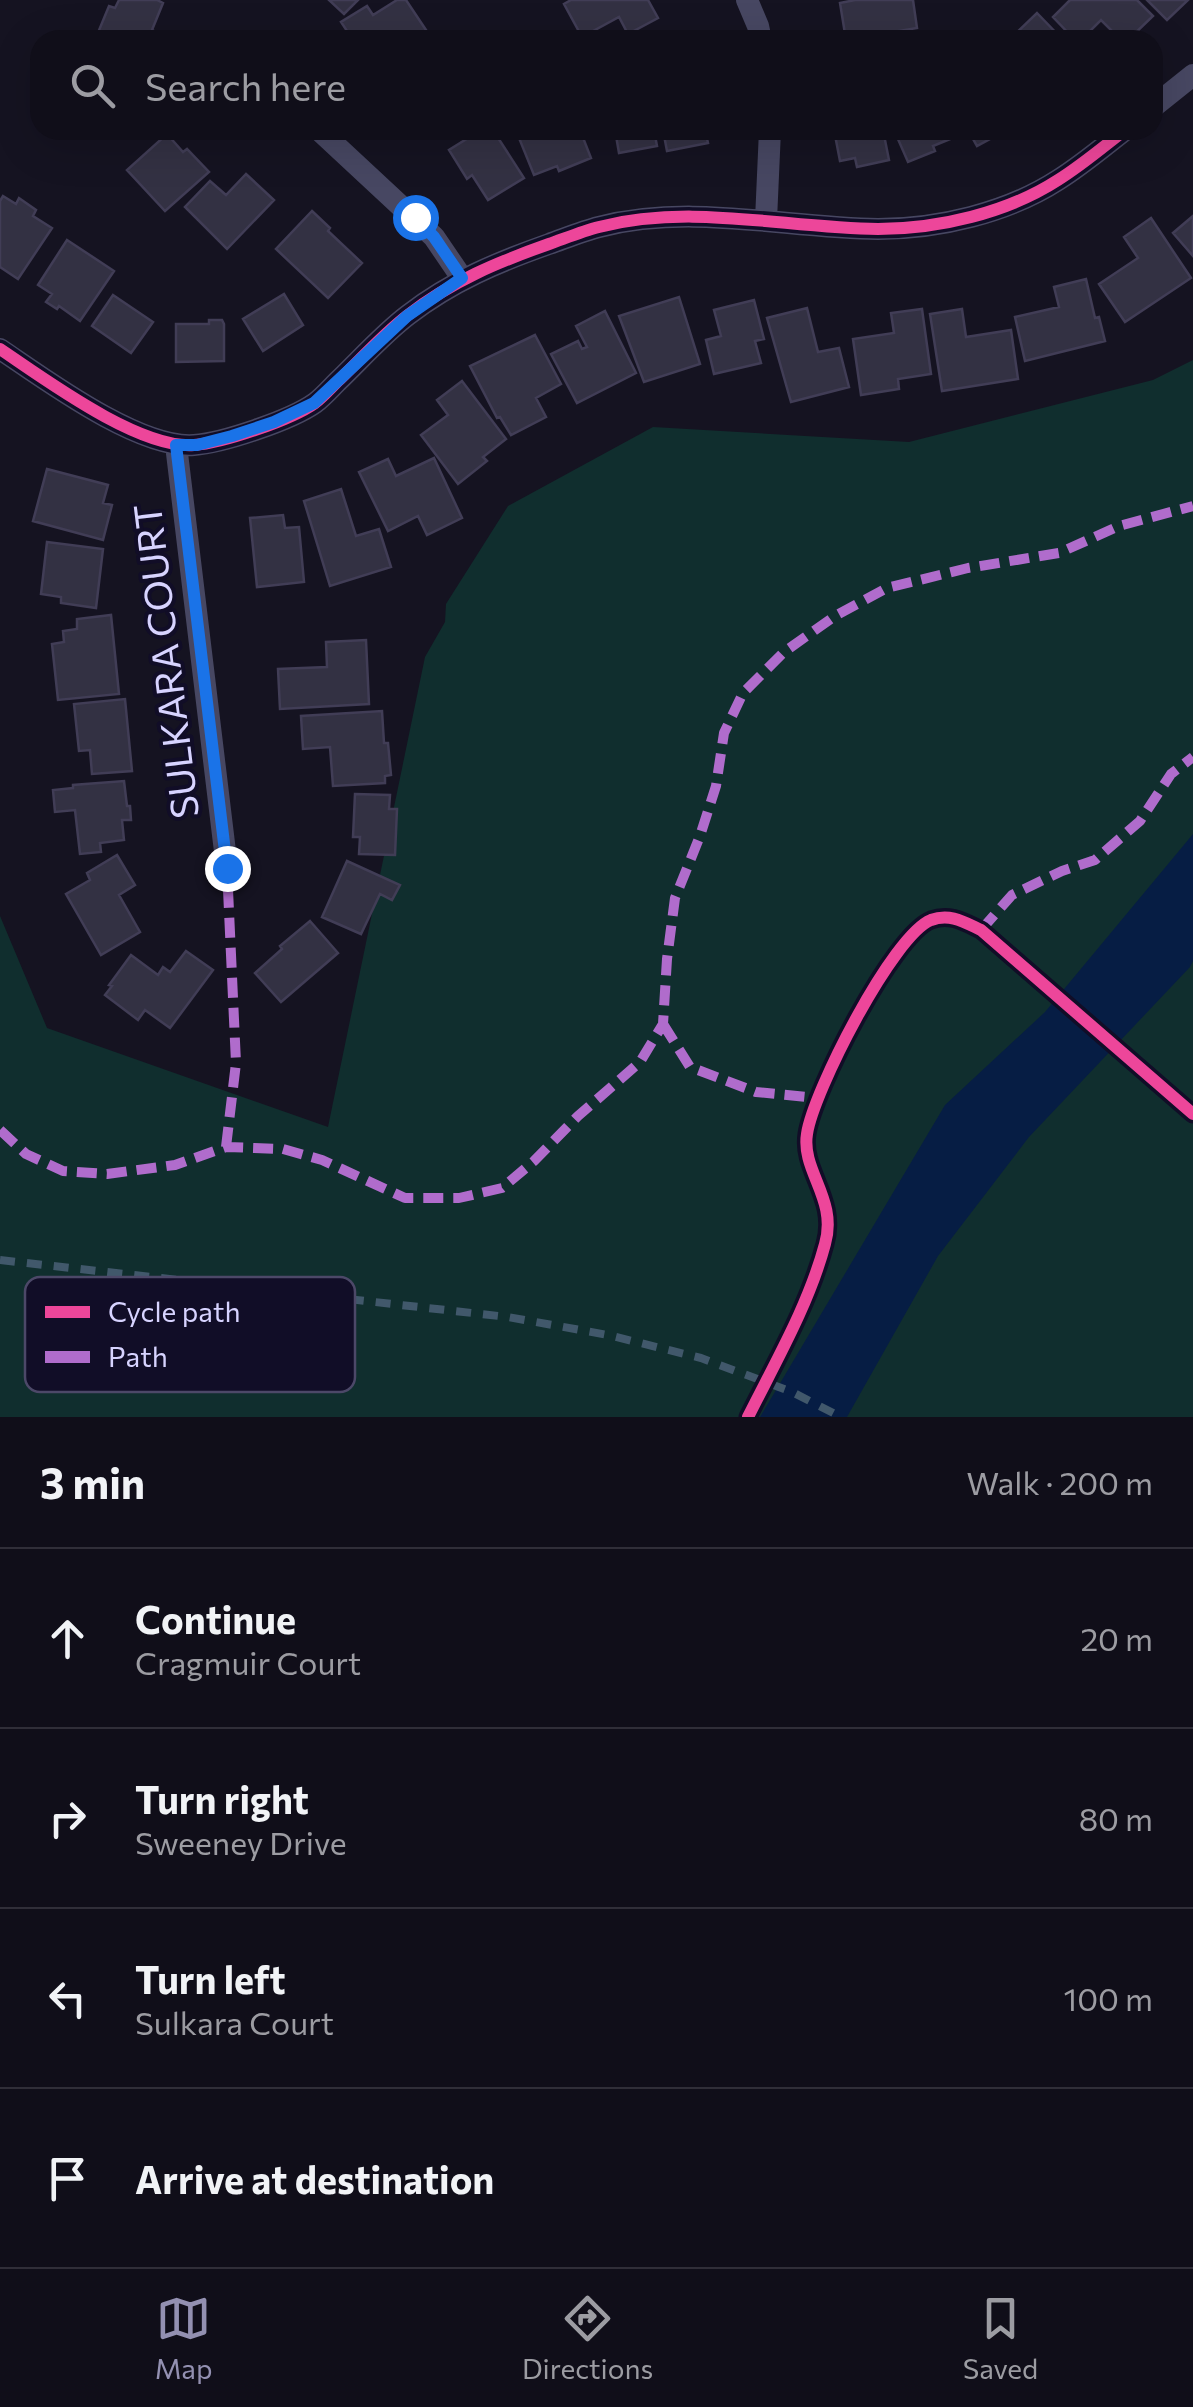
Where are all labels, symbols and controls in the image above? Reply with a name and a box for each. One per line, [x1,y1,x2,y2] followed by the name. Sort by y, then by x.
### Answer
[30,30,1163,140] search box
[65,58,120,113] icon: search
[145,62,346,109] text: Search here
[393,195,439,241] route start
[122,501,207,821] street label: SULKARA COURT
[205,846,251,892] route end
[25,1277,355,1392] legend
[108,1294,240,1328] text: Cycle path
[108,1339,168,1373] text: Path
[40,1456,145,1508] text: 3 min
[967,1462,1153,1502] text: Walk · 200 m
[135,1595,296,1642] text: Continue
[40,1611,95,1666] icon: ahead
[1080,1618,1153,1658] text: 20 m
[135,1642,361,1682] text: Cragmuir Court
[135,1775,309,1822] text: Turn right
[40,1791,95,1846] icon: right
[1079,1798,1153,1838] text: 80 m
[135,1822,347,1862] text: Sweeney Drive
[135,1955,286,2002] text: Turn left
[40,1971,95,2026] icon: left
[1064,1978,1153,2018] text: 100 m
[135,2002,334,2042] text: Sulkara Court
[40,2151,95,2206] icon: arrive
[135,2155,494,2202] text: Arrive at destination
[155,2291,212,2385] tab: Map
[522,2291,653,2385] tab: Directions
[963,2291,1038,2385] tab: Saved

